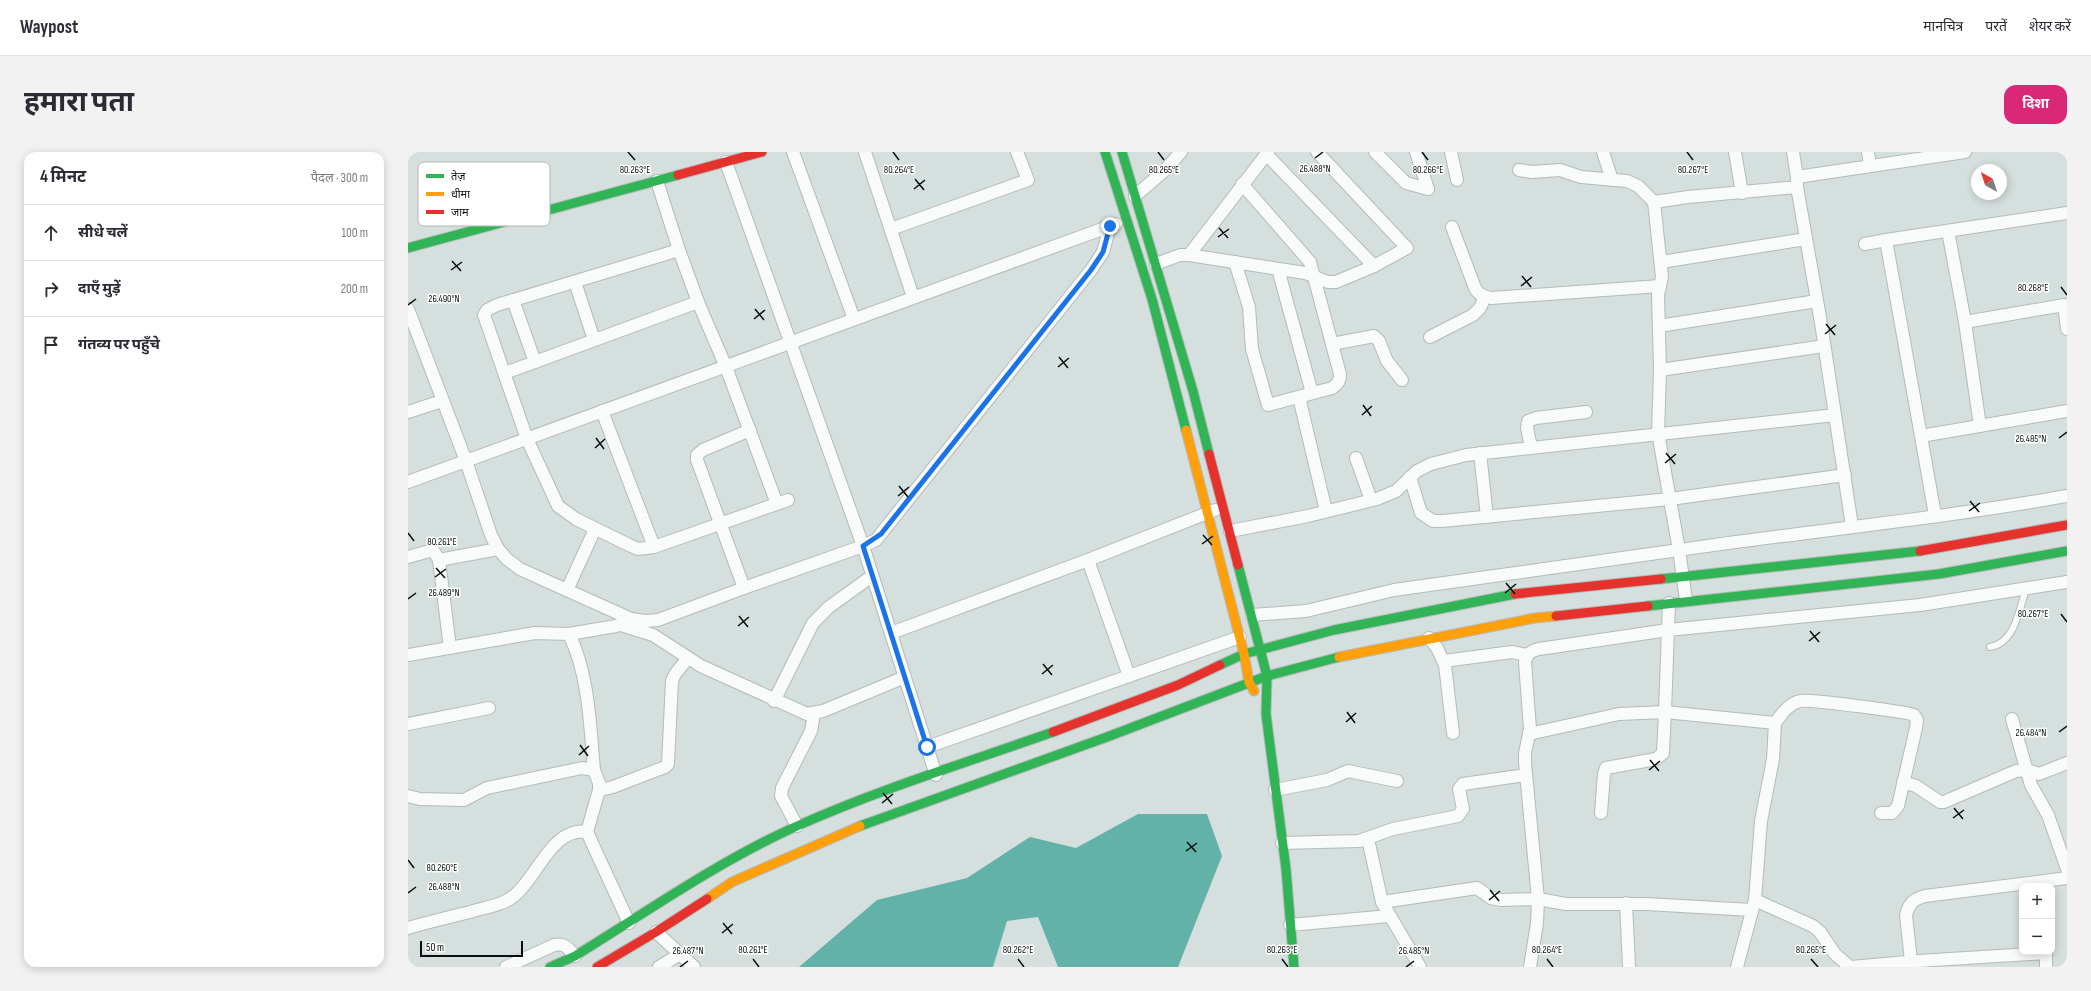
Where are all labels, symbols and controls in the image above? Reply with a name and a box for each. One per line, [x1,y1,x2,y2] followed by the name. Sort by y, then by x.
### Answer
[20,16,78,39] text: Waypost
[1923,18,1963,35] text: मानचित्र
[1985,18,2007,35] text: परतें
[2029,18,2071,35] text: शेयर करें
[2004,85,2067,124] button: दिशा
[24,86,134,119] text: हमारा पता
[418,162,550,226] legend
[1299,163,1331,175] text: 26.488°N
[620,164,650,176] text: 80.263°E
[884,164,914,176] text: 80.264°E
[1149,164,1179,176] text: 80.265°E
[1413,164,1443,176] text: 80.266°E
[1678,164,1708,176] text: 80.267°E
[1971,164,2007,200] north arrow
[40,167,86,187] text: 4 मिनट
[311,170,368,186] text: पैदल · 300 m
[451,170,466,183] text: तेज़
[451,188,470,201] text: धीमा
[451,206,469,219] text: जाम
[1101,217,1119,235] route end
[40,222,62,244] icon: ahead
[78,223,128,242] text: सीधे चलें
[341,225,368,241] text: 100 m
[40,278,62,300] icon: right
[78,279,121,298] text: दाएँ मुड़ें
[341,281,368,297] text: 200 m
[2018,282,2048,294] text: 80.268°E
[428,293,460,305] text: 26.490°N
[40,334,62,356] icon: arrive
[78,335,160,354] text: गंतव्य पर पहुँचे
[2016,433,2046,445] text: 26.485°N
[427,536,457,548] text: 80.261°E
[428,587,460,599] text: 26.489°N
[2018,608,2048,620] text: 80.267°E
[2016,727,2046,739] text: 26.484°N
[918,738,936,756] route start
[427,862,457,874] text: 80.260°E
[428,881,460,893] text: 26.488°N
[2019,883,2055,955] map controls
[2019,883,2055,919] button: +
[2019,919,2055,955] button: −
[420,939,523,958] scale bar
[426,941,444,954] text: 50 m
[738,944,768,956] text: 80.261°E
[1003,944,1033,956] text: 80.262°E
[1267,944,1297,956] text: 80.263°E
[1532,944,1562,956] text: 80.264°E
[1796,944,1826,956] text: 80.265°E
[672,945,704,957] text: 26.487°N
[1399,945,1429,957] text: 26.485°N

